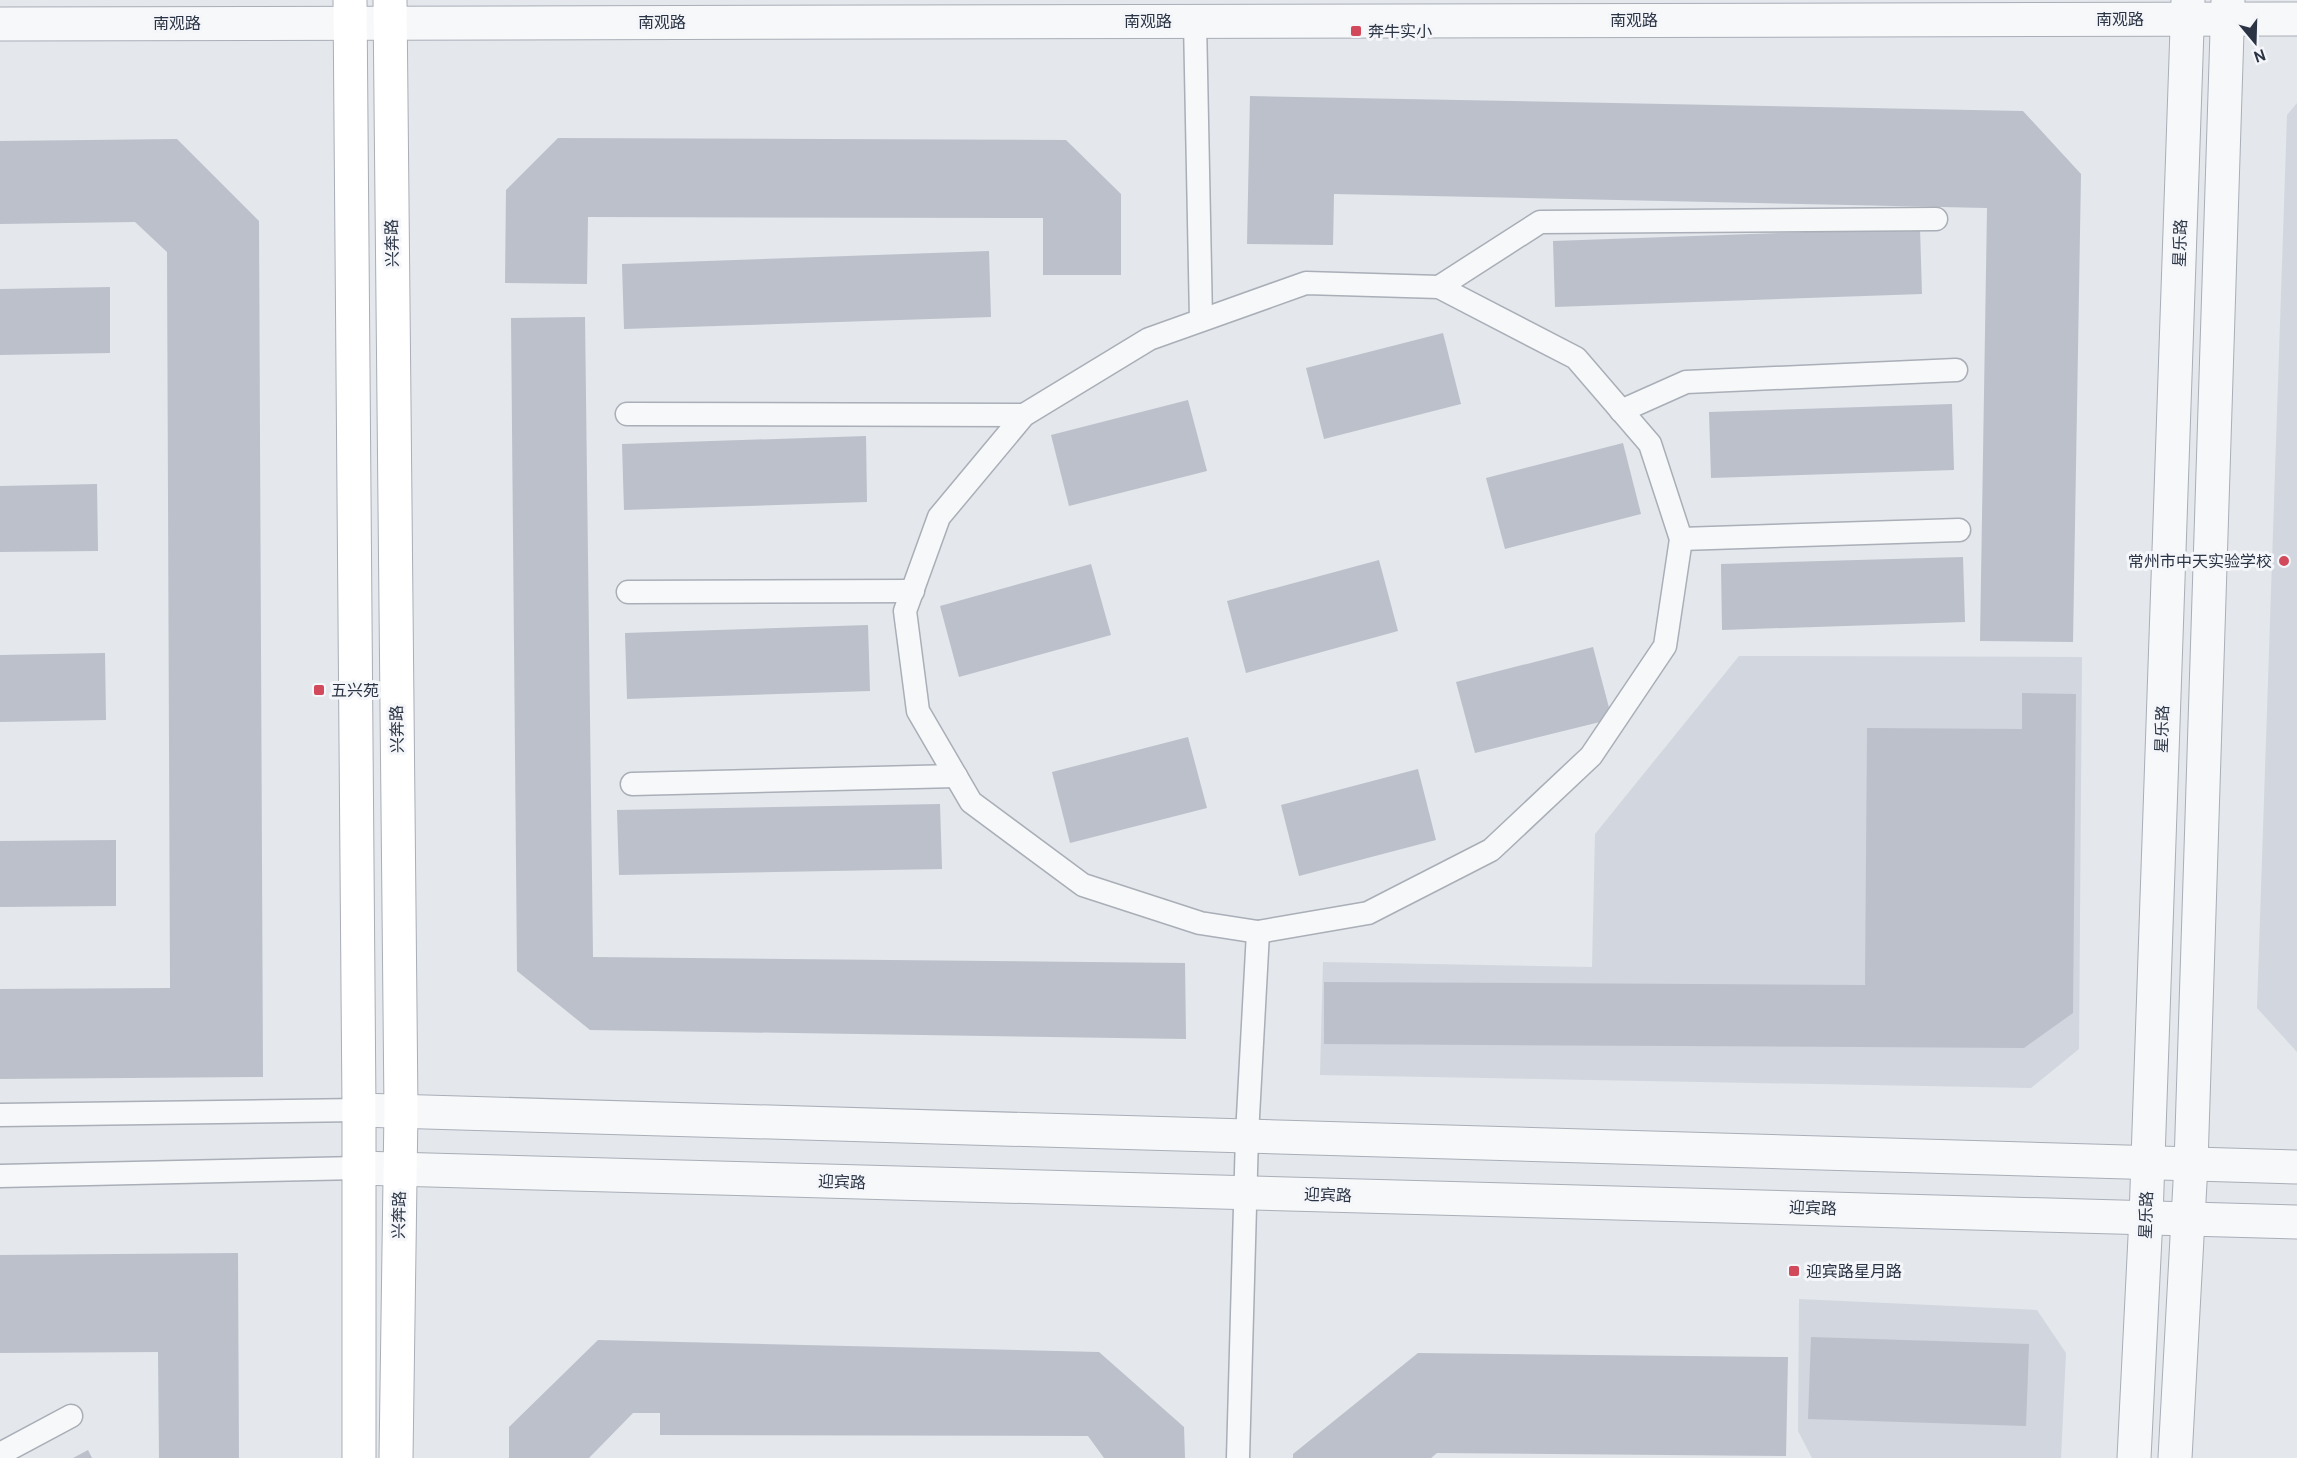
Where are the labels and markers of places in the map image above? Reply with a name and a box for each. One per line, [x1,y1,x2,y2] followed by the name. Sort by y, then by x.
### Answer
[1368,22,1432,41] place label: 奔牛实小
[1349,24,1363,38] marker: 奔牛实小
[2128,552,2272,571] place label: 常州市中天实验学校
[2277,554,2291,568] marker: 常州市中天实验学校
[331,681,379,700] place label: 五兴苑
[312,683,326,697] marker: 五兴苑
[1806,1262,1902,1281] place label: 迎宾路星月路
[1787,1264,1801,1278] marker: 迎宾路星月路

